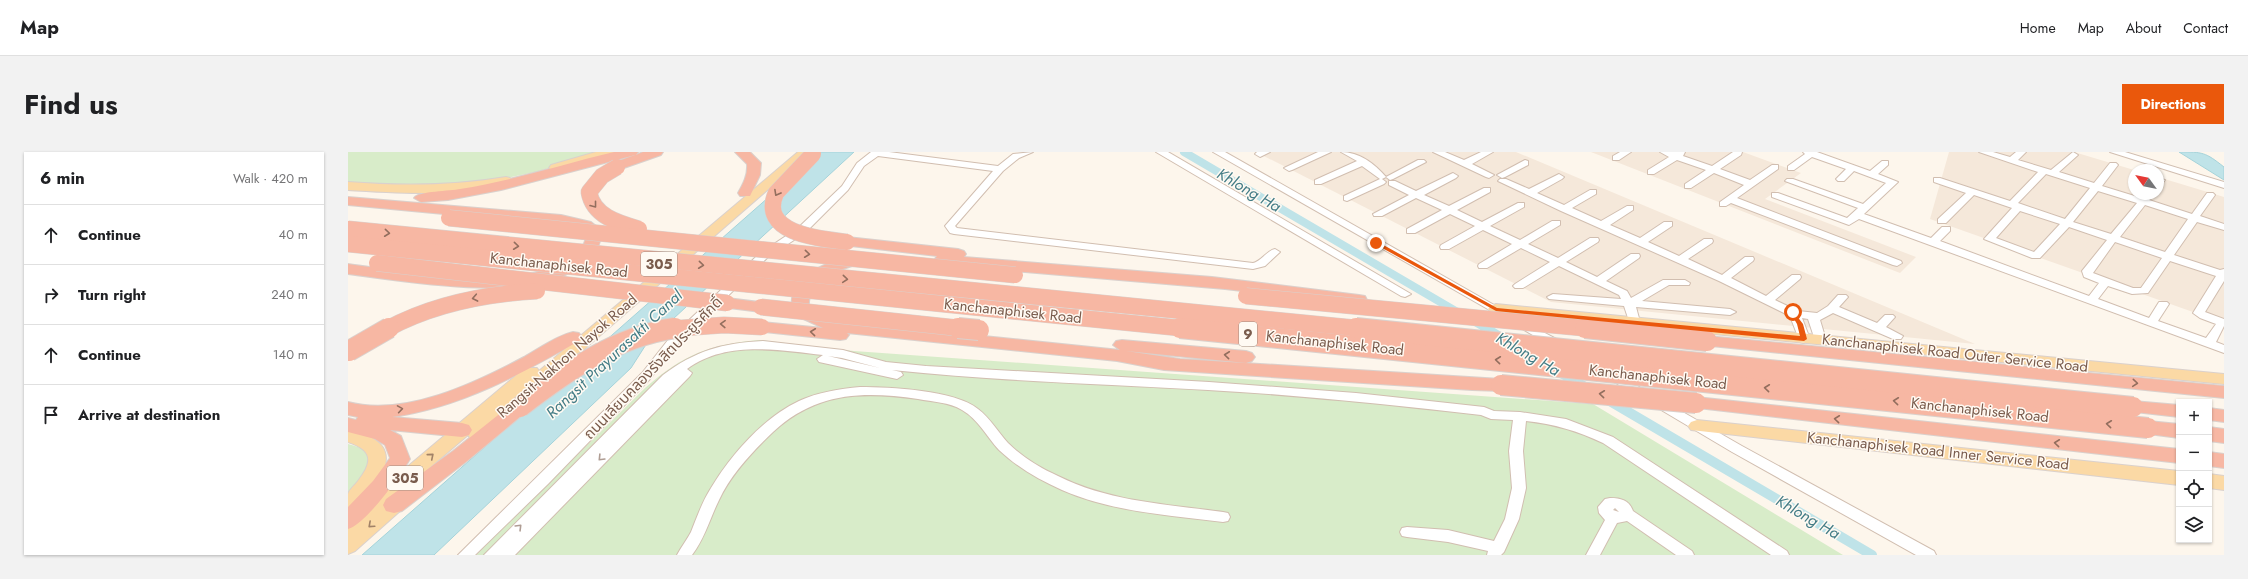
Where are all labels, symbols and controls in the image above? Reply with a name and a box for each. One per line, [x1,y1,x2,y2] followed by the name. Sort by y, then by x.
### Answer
[20,14,59,41] text: Map
[2020,18,2056,38] text: Home
[2078,18,2104,38] text: Map
[2126,18,2161,38] text: About
[2183,18,2228,38] text: Contact
[24,84,118,125] text: Find us
[2122,84,2224,124] button: Directions
[1213,162,1285,218] water label: Khlong Ha
[2128,164,2164,200] north arrow
[40,166,85,190] text: 6 min
[233,169,308,188] text: Walk · 420 m
[774,188,782,196] one-way arrow
[589,201,596,208] one-way arrow
[40,224,62,246] icon: ahead
[78,224,141,246] text: Continue
[279,225,308,244] text: 40 m
[384,228,390,237] one-way arrow
[1367,234,1385,252] route end
[513,241,519,250] one-way arrow
[489,247,629,283] street label: Kanchanaphisek Road
[804,249,810,258] one-way arrow
[641,252,677,276] road number: 305
[698,260,704,269] one-way arrow
[841,274,848,283] one-way arrow
[541,283,688,424] water label: Rangsit Prayurasakti Canal
[40,284,62,306] icon: right
[78,284,146,306] text: Turn right
[271,285,308,304] text: 240 m
[492,289,642,423] street label: Rangsit-Nakhon Nayok Road
[579,291,727,445] street label: ถนนเลียบคลองรังสิตประยูรศักดิ์
[472,293,478,301] one-way arrow
[943,293,1083,329] street label: Kanchanaphisek Road
[1784,303,1802,321] route start
[720,320,726,328] one-way arrow
[1239,322,1257,346] road number: 9
[1265,325,1405,361] street label: Kanchanaphisek Road
[1492,326,1564,382] water label: Khlong Ha
[810,328,816,337] one-way arrow
[1821,328,2089,378] street label: Kanchanaphisek Road Outer Service Road
[40,344,62,366] icon: ahead
[78,344,141,366] text: Continue
[273,345,308,364] text: 140 m
[1224,351,1230,360] one-way arrow
[1495,356,1501,365] one-way arrow
[1588,359,1728,395] street label: Kanchanaphisek Road
[2132,379,2138,388] one-way arrow
[1764,384,1770,393] one-way arrow
[1599,389,1605,398] one-way arrow
[1910,392,2050,428] street label: Kanchanaphisek Road
[1893,397,1899,406] one-way arrow
[2176,399,2212,543] map controls
[2176,399,2212,435] button: +
[40,404,62,426] icon: arrive
[78,404,220,426] text: Arrive at destination
[397,405,403,414] one-way arrow
[1834,415,1840,424] one-way arrow
[2106,419,2112,428] one-way arrow
[1806,426,2070,476] street label: Kanchanaphisek Road Inner Service Road
[2176,435,2212,471] button: −
[2054,438,2060,447] one-way arrow
[598,453,606,461] one-way arrow
[426,454,434,461] one-way arrow
[387,466,423,490] road number: 305
[2176,471,2212,507] button: locate
[1772,489,1844,545] water label: Khlong Ha
[2176,507,2212,543] button: layers
[368,521,376,528] one-way arrow
[514,524,522,532] one-way arrow

